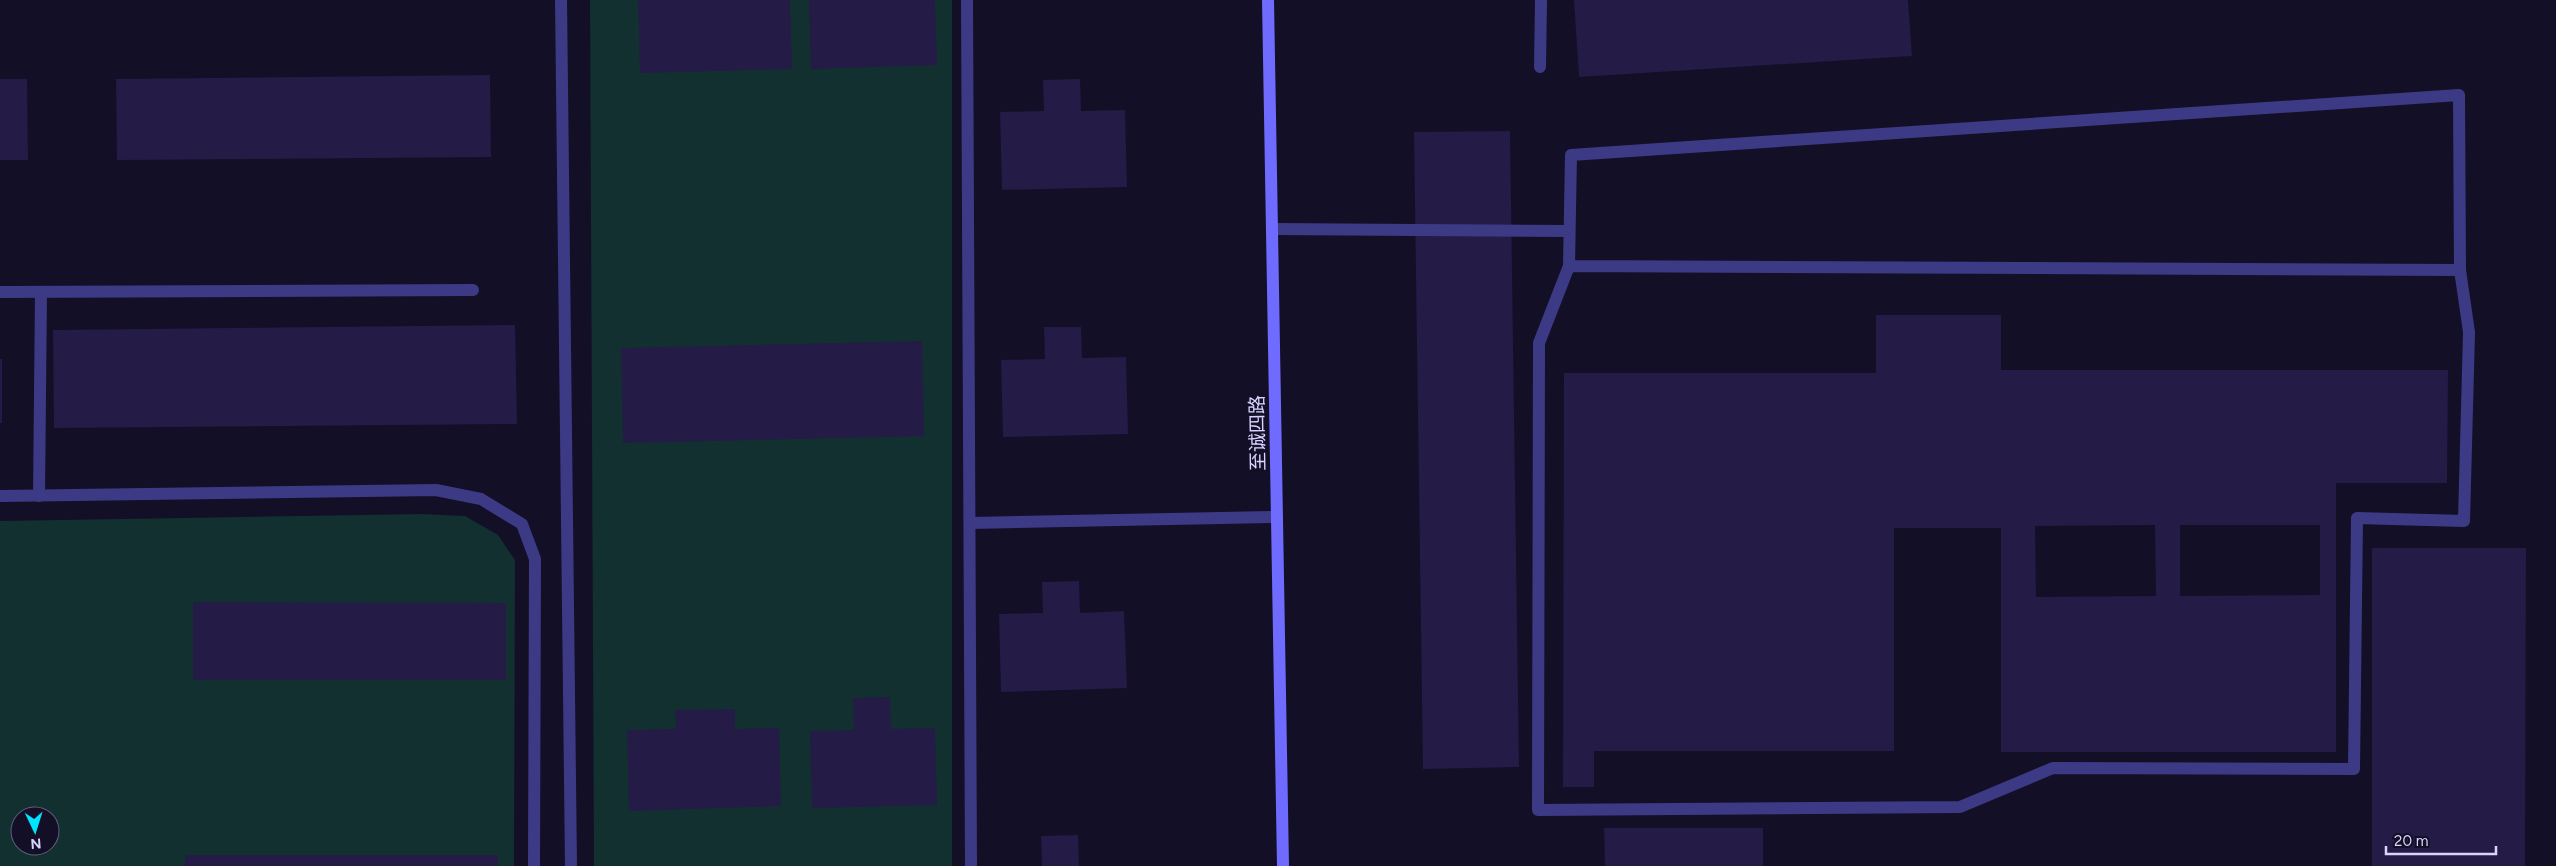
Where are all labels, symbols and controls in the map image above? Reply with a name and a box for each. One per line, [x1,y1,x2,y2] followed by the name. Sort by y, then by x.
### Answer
[1245,395,1270,471] street label: 至诚四路
[10,806,60,856] north arrow
[2386,824,2496,856] scale bar
[2394,832,2428,850] text: 20 m
[30,835,42,852] text: N

